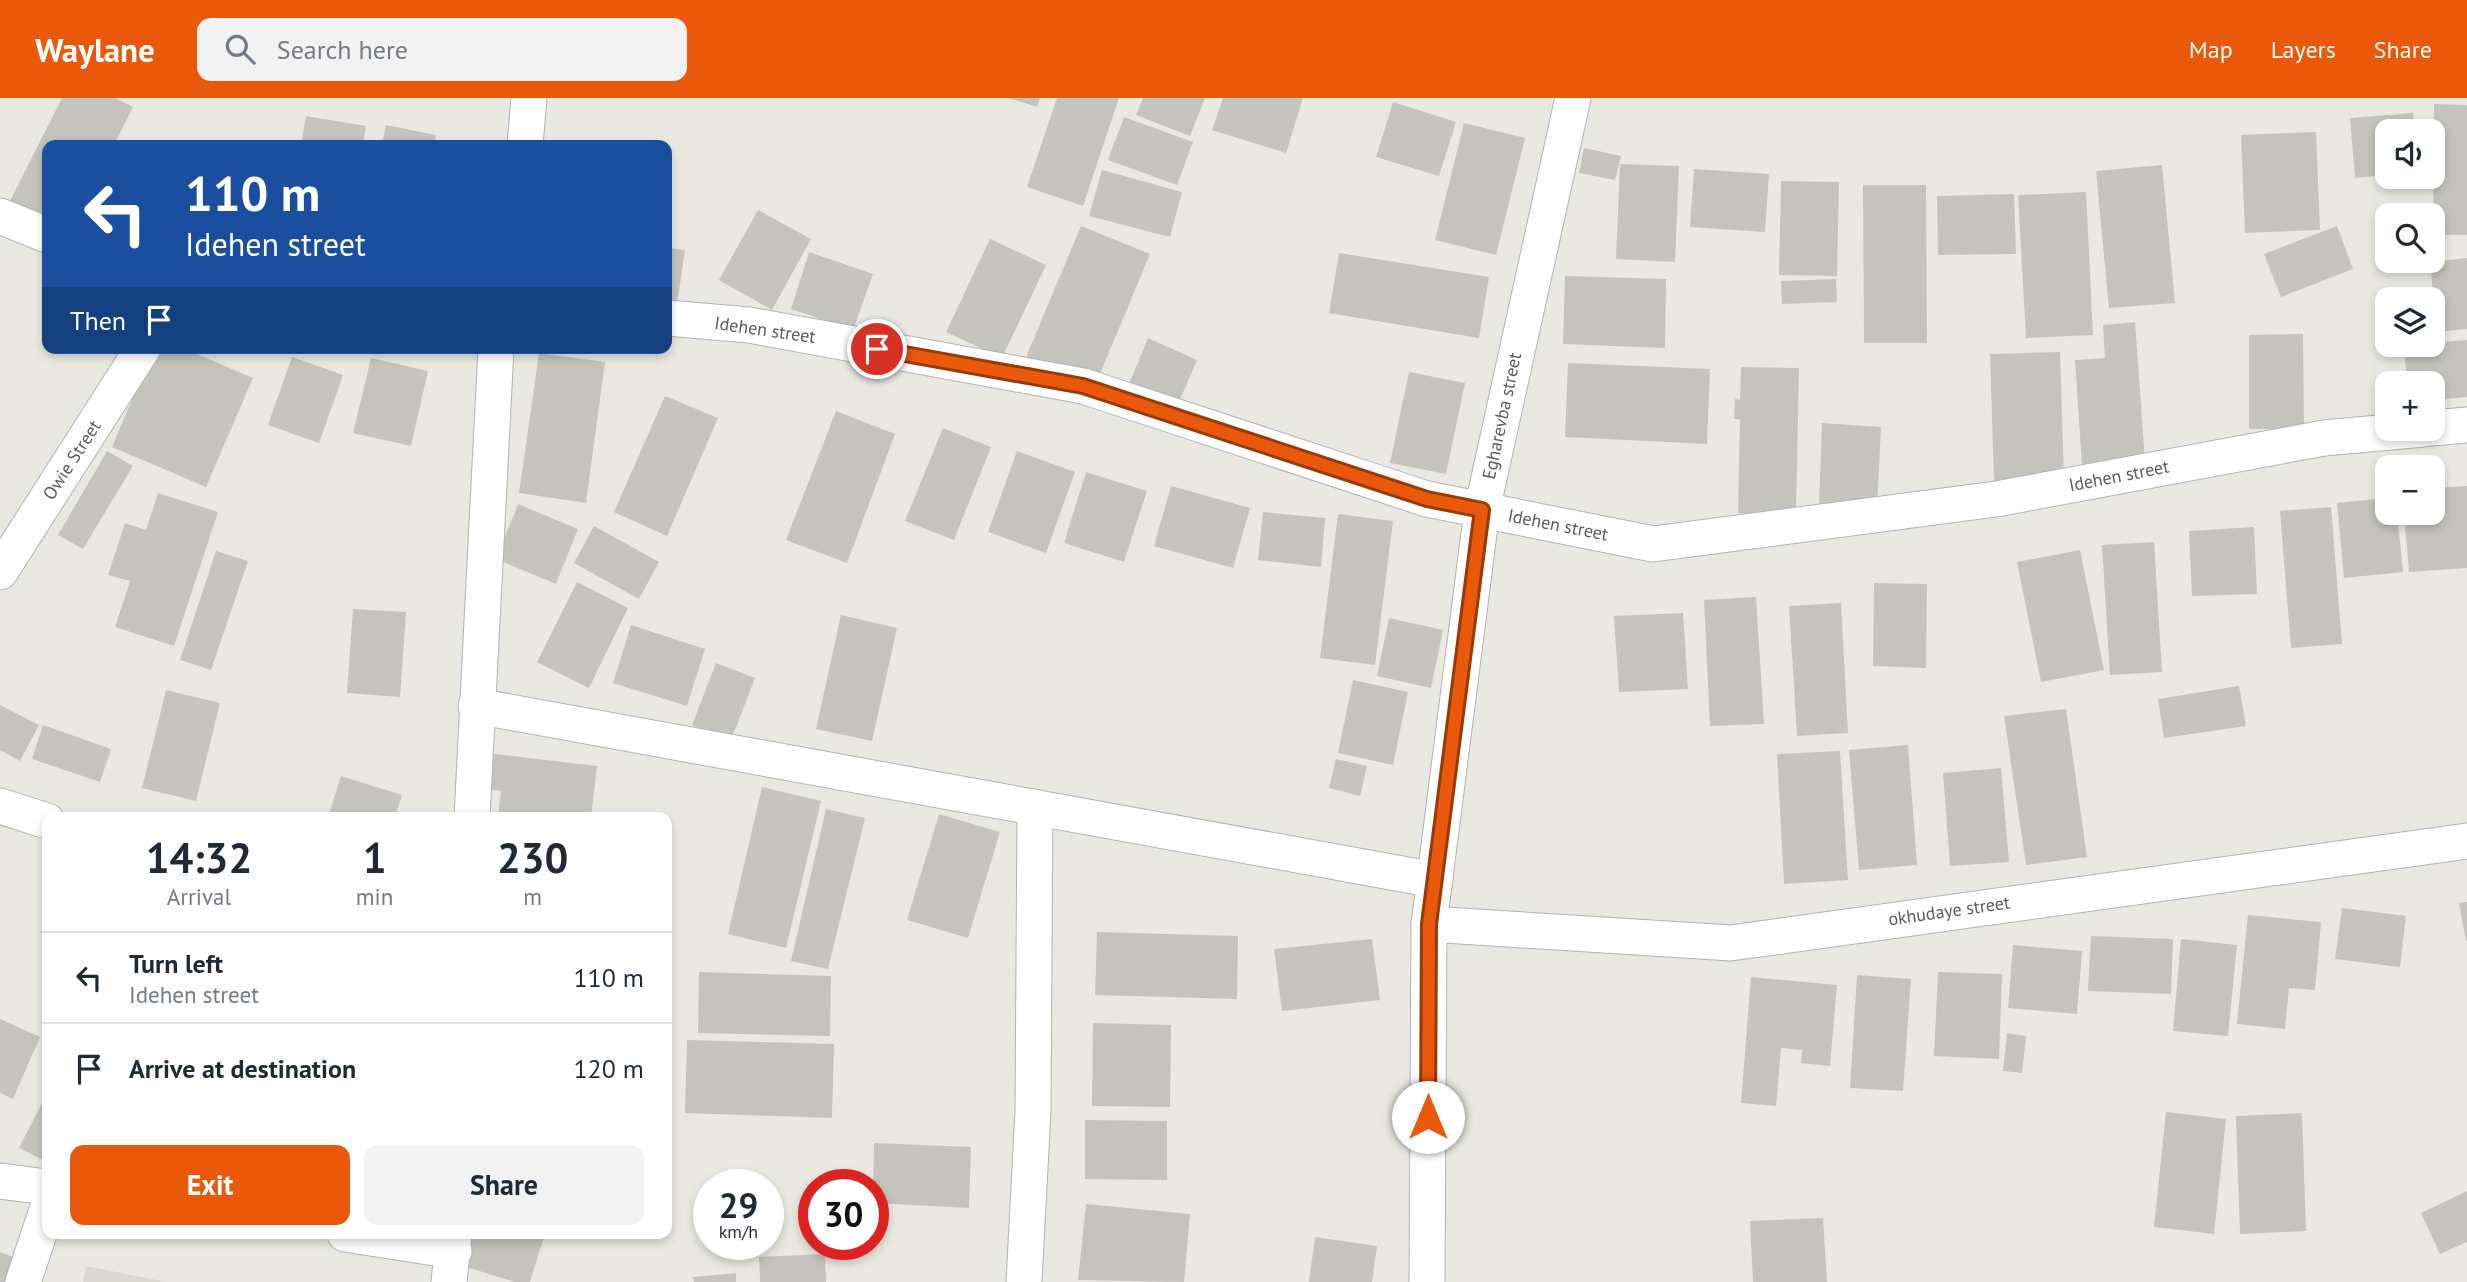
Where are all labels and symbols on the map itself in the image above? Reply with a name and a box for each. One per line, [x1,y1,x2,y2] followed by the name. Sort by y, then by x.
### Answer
[713,311,817,348] street label: Idehen street
[847,319,907,379] pin
[1477,350,1526,481] street label: Egharevba street
[37,416,106,504] street label: Owie Street
[2067,455,2171,497] street label: Idehen street
[1506,504,1610,546] street label: Idehen street
[1887,891,2011,930] street label: okhudaye street
[1391,1080,1465,1154] position arrow
[798,1169,889,1260] speed limit sign: 30

